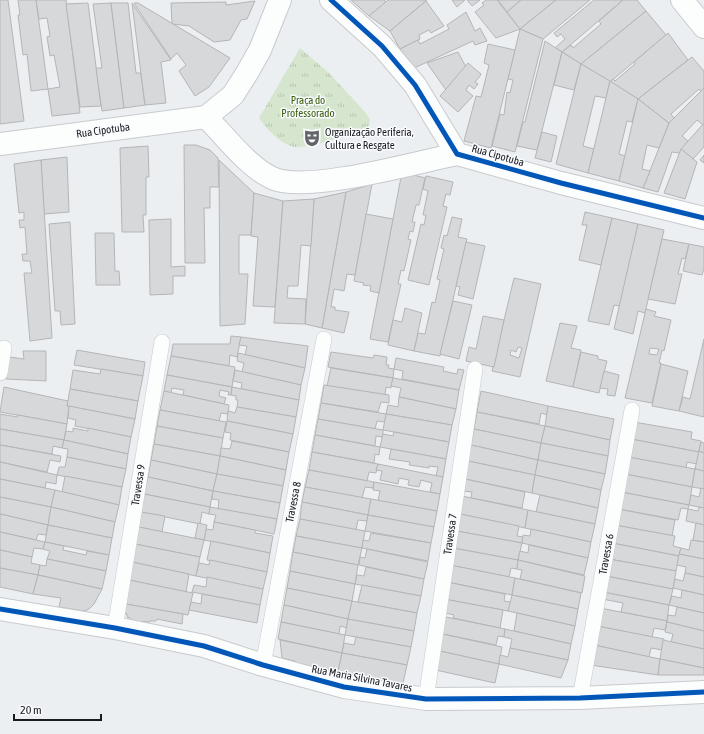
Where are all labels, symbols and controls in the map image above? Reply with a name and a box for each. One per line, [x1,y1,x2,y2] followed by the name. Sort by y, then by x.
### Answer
[281,94,335,119] park label: Praça do Professorado
[75,120,131,140] street label: Rua Cipotuba
[325,126,414,151] place label: Organização Periferia, Cultura e Resgate
[302,128,322,148] theatre icon: Organização Periferia, Cultura e Resgate
[470,142,526,168] street label: Rua Cipotuba
[129,464,147,506] street label: Travessa 9
[283,481,303,523] street label: Travessa 8
[441,513,459,555] street label: Travessa 7
[597,533,615,575] street label: Travessa 6
[311,662,413,694] street label: Rua Maria Silvina Tavares
[14,696,101,722] scale bar
[20,703,42,717] text: 20 m

